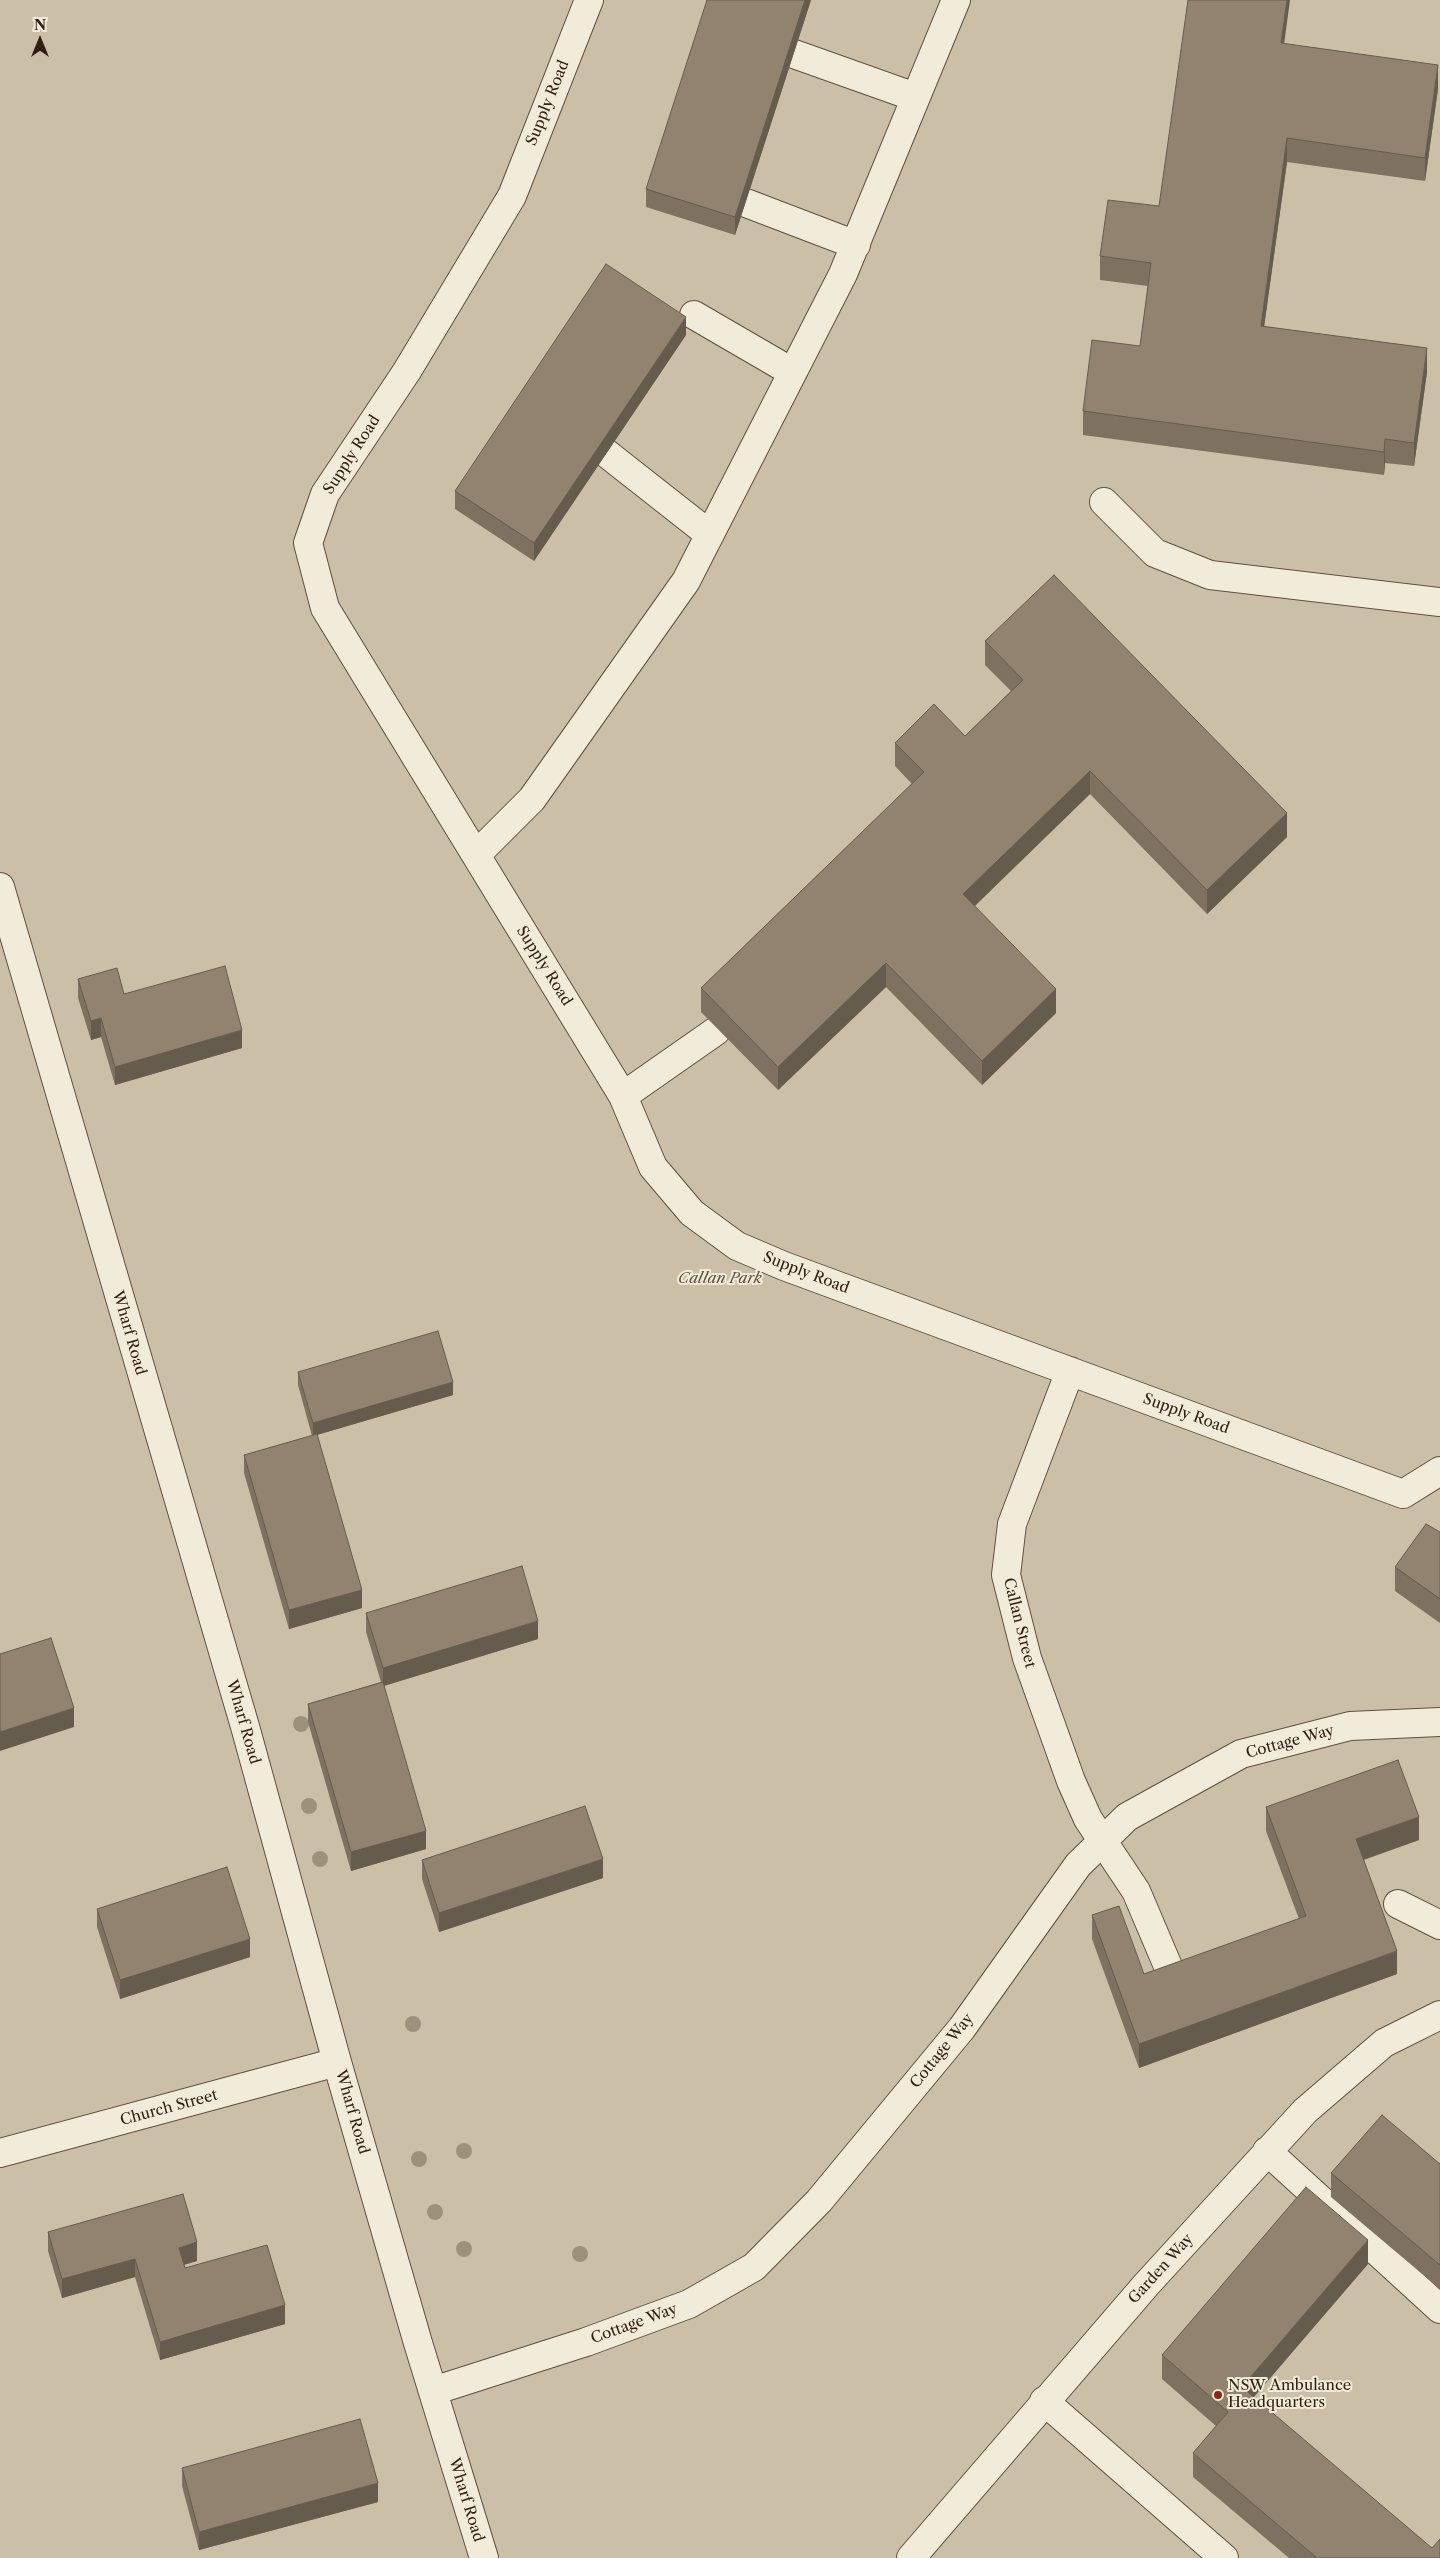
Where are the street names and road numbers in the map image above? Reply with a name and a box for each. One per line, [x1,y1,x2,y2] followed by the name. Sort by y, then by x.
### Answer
[523,58,573,148] street label: Supply Road
[320,412,384,498] street label: Supply Road
[512,923,576,1009] street label: Supply Road
[761,1248,851,1298] street label: Supply Road
[108,1289,150,1377] street label: Wharf Road
[1140,1390,1232,1438] street label: Supply Road
[999,1576,1039,1670] street label: Callan Street
[222,1678,264,1766] street label: Wharf Road
[1244,1722,1336,1762] street label: Cottage Way
[907,2010,977,2092] street label: Cottage Way
[331,2068,373,2156] street label: Wharf Road
[118,2086,220,2130] street label: Church Street
[1125,2230,1197,2308] street label: Garden Way
[588,2300,680,2348] street label: Cottage Way
[445,2456,487,2544] street label: Wharf Road

